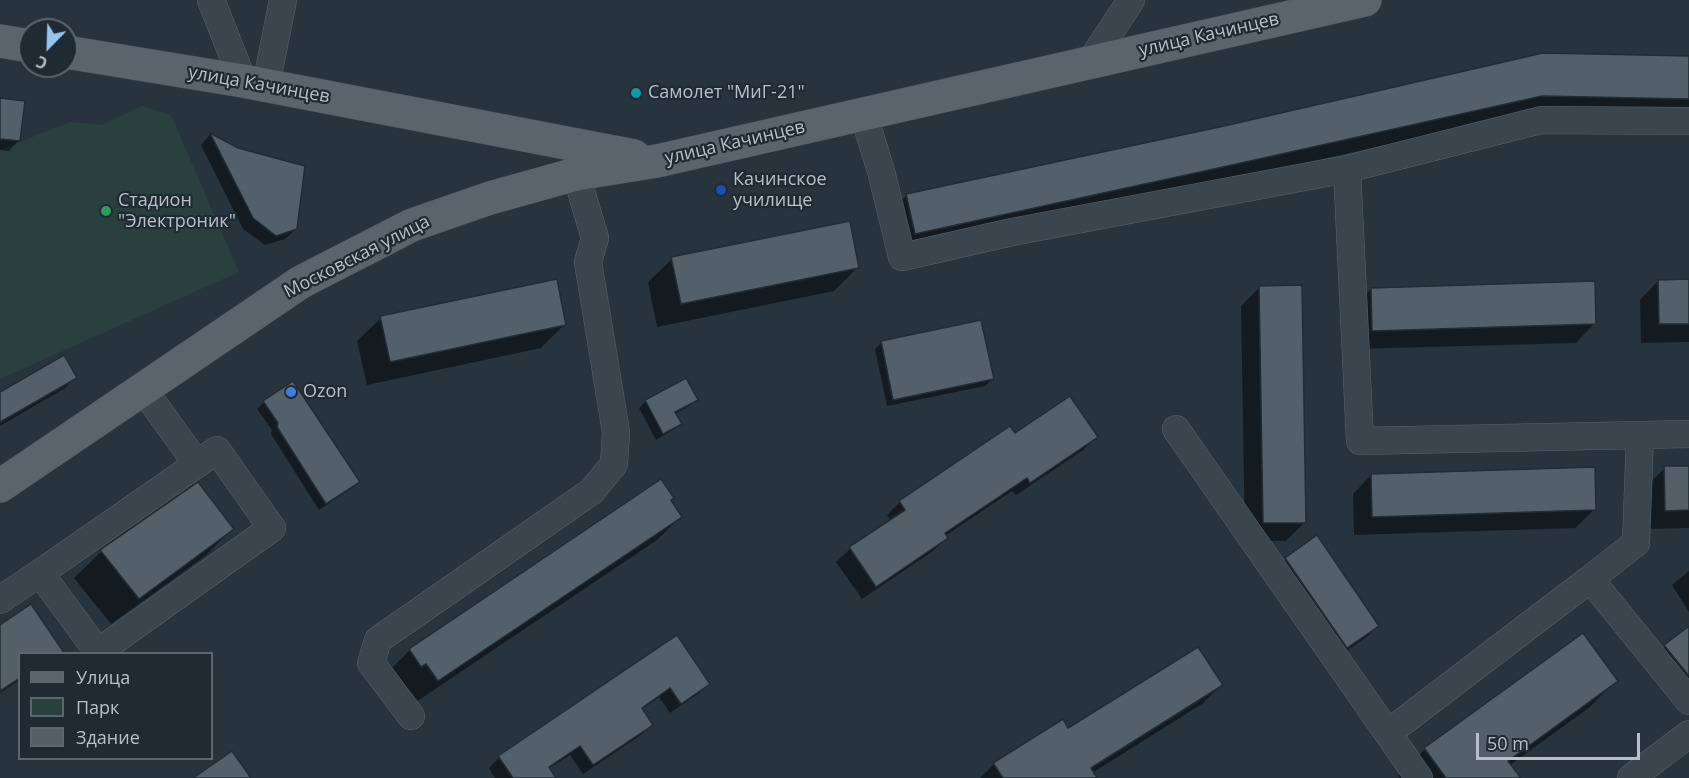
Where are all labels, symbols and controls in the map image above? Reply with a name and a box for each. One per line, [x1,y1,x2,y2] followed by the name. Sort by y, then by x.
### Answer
[1137,8,1281,62] street label: улица Качинцев
[18,18,78,78] north arrow
[33,51,51,75] text: С
[187,62,331,108] street label: улица Качинцев
[648,82,805,104] place label: Самолет "МиГ-21"
[629,86,643,100] marker: Самолет "МиГ-21"
[663,116,807,170] street label: улица Качинцев
[733,169,827,212] place label: Качинское училище
[714,183,728,197] marker: Качинское училище
[118,190,236,232] place label: Стадион "Электроник"
[99,204,113,218] marker: Стадион "Электроник"
[281,211,433,303] street label: Московская улица
[303,381,347,403] place label: Ozon
[284,385,298,399] marker: Ozon
[18,652,213,760] legend
[76,665,130,689] text: Улица
[76,695,119,719] text: Парк
[1479,721,1642,759] scale bar
[76,725,140,749] text: Здание
[1487,731,1529,755] text: 50 m

